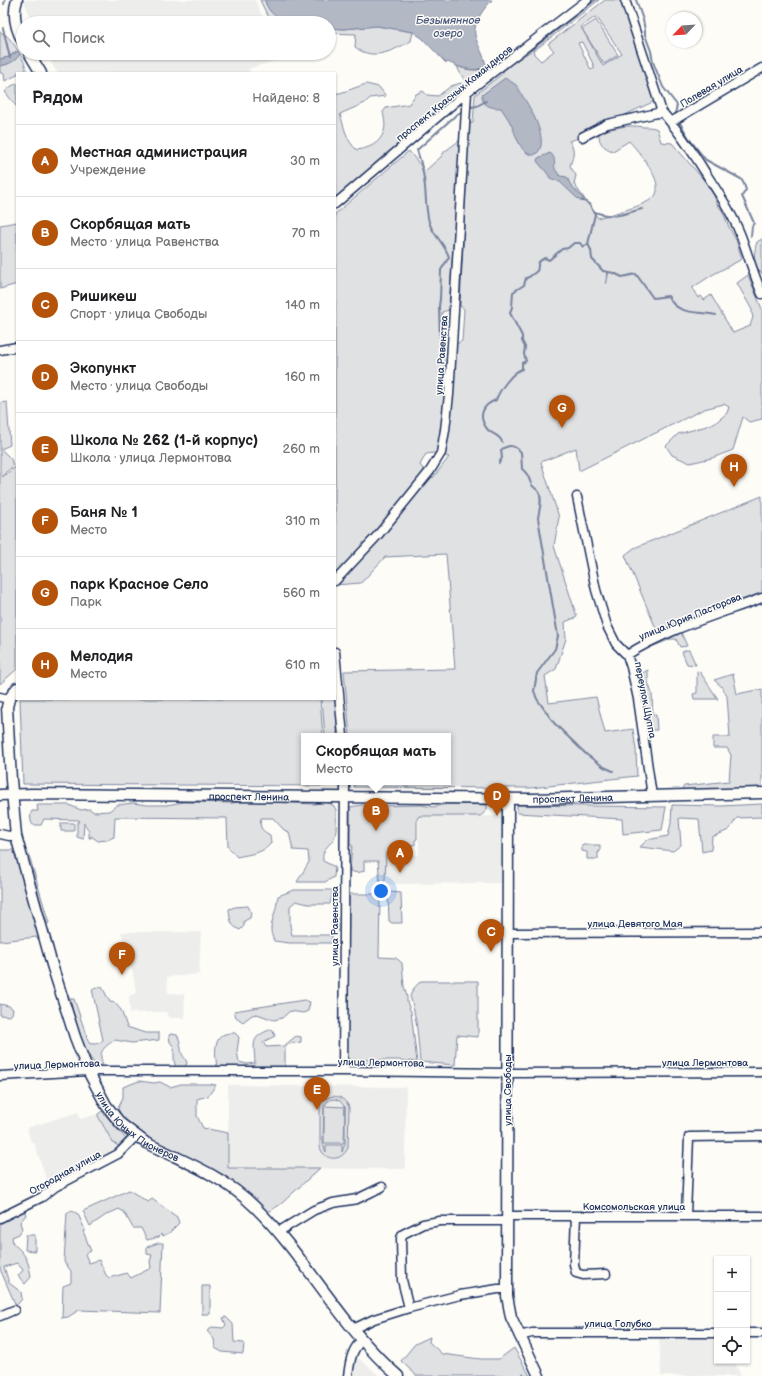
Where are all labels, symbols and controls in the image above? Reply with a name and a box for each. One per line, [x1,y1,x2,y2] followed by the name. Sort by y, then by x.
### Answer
[666,12,702,48] north arrow
[416,14,481,40] water label: Безымянное озеро
[16,16,336,60] search box
[30,27,52,49] icon: search
[62,29,105,48] text: Поиск
[394,43,516,144] street label: проспект Красных Командиров
[678,63,745,110] street label: Полевая улица
[32,88,83,108] text: Рядом
[252,90,320,106] text: Найдено: 8
[70,143,248,162] text: Местная администрация
[41,153,49,169] text: A
[290,153,320,169] text: 30 m
[70,162,146,178] text: Учреждение
[70,215,190,234] text: Скорбящая мать
[40,225,50,241] text: B
[292,225,320,241] text: 70 m
[70,234,219,250] text: Место · улица Равенства
[70,287,137,306] text: Ришикеш
[40,297,50,313] text: C
[285,297,320,313] text: 140 m
[70,306,207,322] text: Спорт · улица Свободы
[433,315,451,395] street label: улица Равенства
[70,359,136,378] text: Экопункт
[40,369,50,385] text: D
[285,369,320,385] text: 160 m
[70,378,208,394] text: Место · улица Свободы
[549,395,575,428] pin: G
[70,431,258,450] text: Школа № 262 (1-й корпус)
[41,441,49,457] text: E
[282,441,320,457] text: 260 m
[70,450,232,466] text: Школа · улица Лермонтова
[721,454,747,487] pin: H
[70,503,138,522] text: Баня № 1
[41,513,49,529] text: F
[285,513,320,529] text: 310 m
[70,522,107,538] text: Место
[70,575,208,594] text: парк Красное Село
[40,585,50,601] text: G
[283,585,320,601] text: 560 m
[637,591,744,643] street label: улица Юрия Пасторова
[70,594,102,610] text: Парк
[70,647,133,666] text: Мелодия
[40,657,50,673] text: H
[285,657,320,673] text: 610 m
[632,661,658,740] street label: переулок Щуппа
[70,666,107,682] text: Место
[301,733,451,785] popup
[316,742,436,761] text: Скорбящая мать
[316,761,353,777] text: Место
[484,783,510,816] pin: D
[209,791,289,804] street label: проспект Ленина
[533,792,613,806] street label: проспект Ленина
[363,798,389,831] pin: B
[387,840,413,873] pin: A
[371,881,391,901] your location
[329,886,341,966] street label: улица Равенства
[588,918,683,930] street label: улица Девятого Мая
[478,919,504,952] pin: C
[109,942,135,975] pin: F
[502,1054,514,1126] street label: улица Свободы
[338,1056,424,1070] street label: улица Лермонтова
[14,1057,100,1073] street label: улица Лермонтова
[662,1057,748,1069] street label: улица Лермонтова
[304,1077,330,1110] pin: E
[93,1090,181,1165] street label: улица Юных Пионеров
[27,1148,104,1198] street label: Огородная улица
[583,1201,685,1213] street label: Комсомольская улица
[714,1256,750,1364] map controls
[714,1256,750,1292] button: +
[714,1292,750,1328] button: −
[584,1318,652,1330] street label: улица Голубко
[714,1328,750,1364] button: locate

